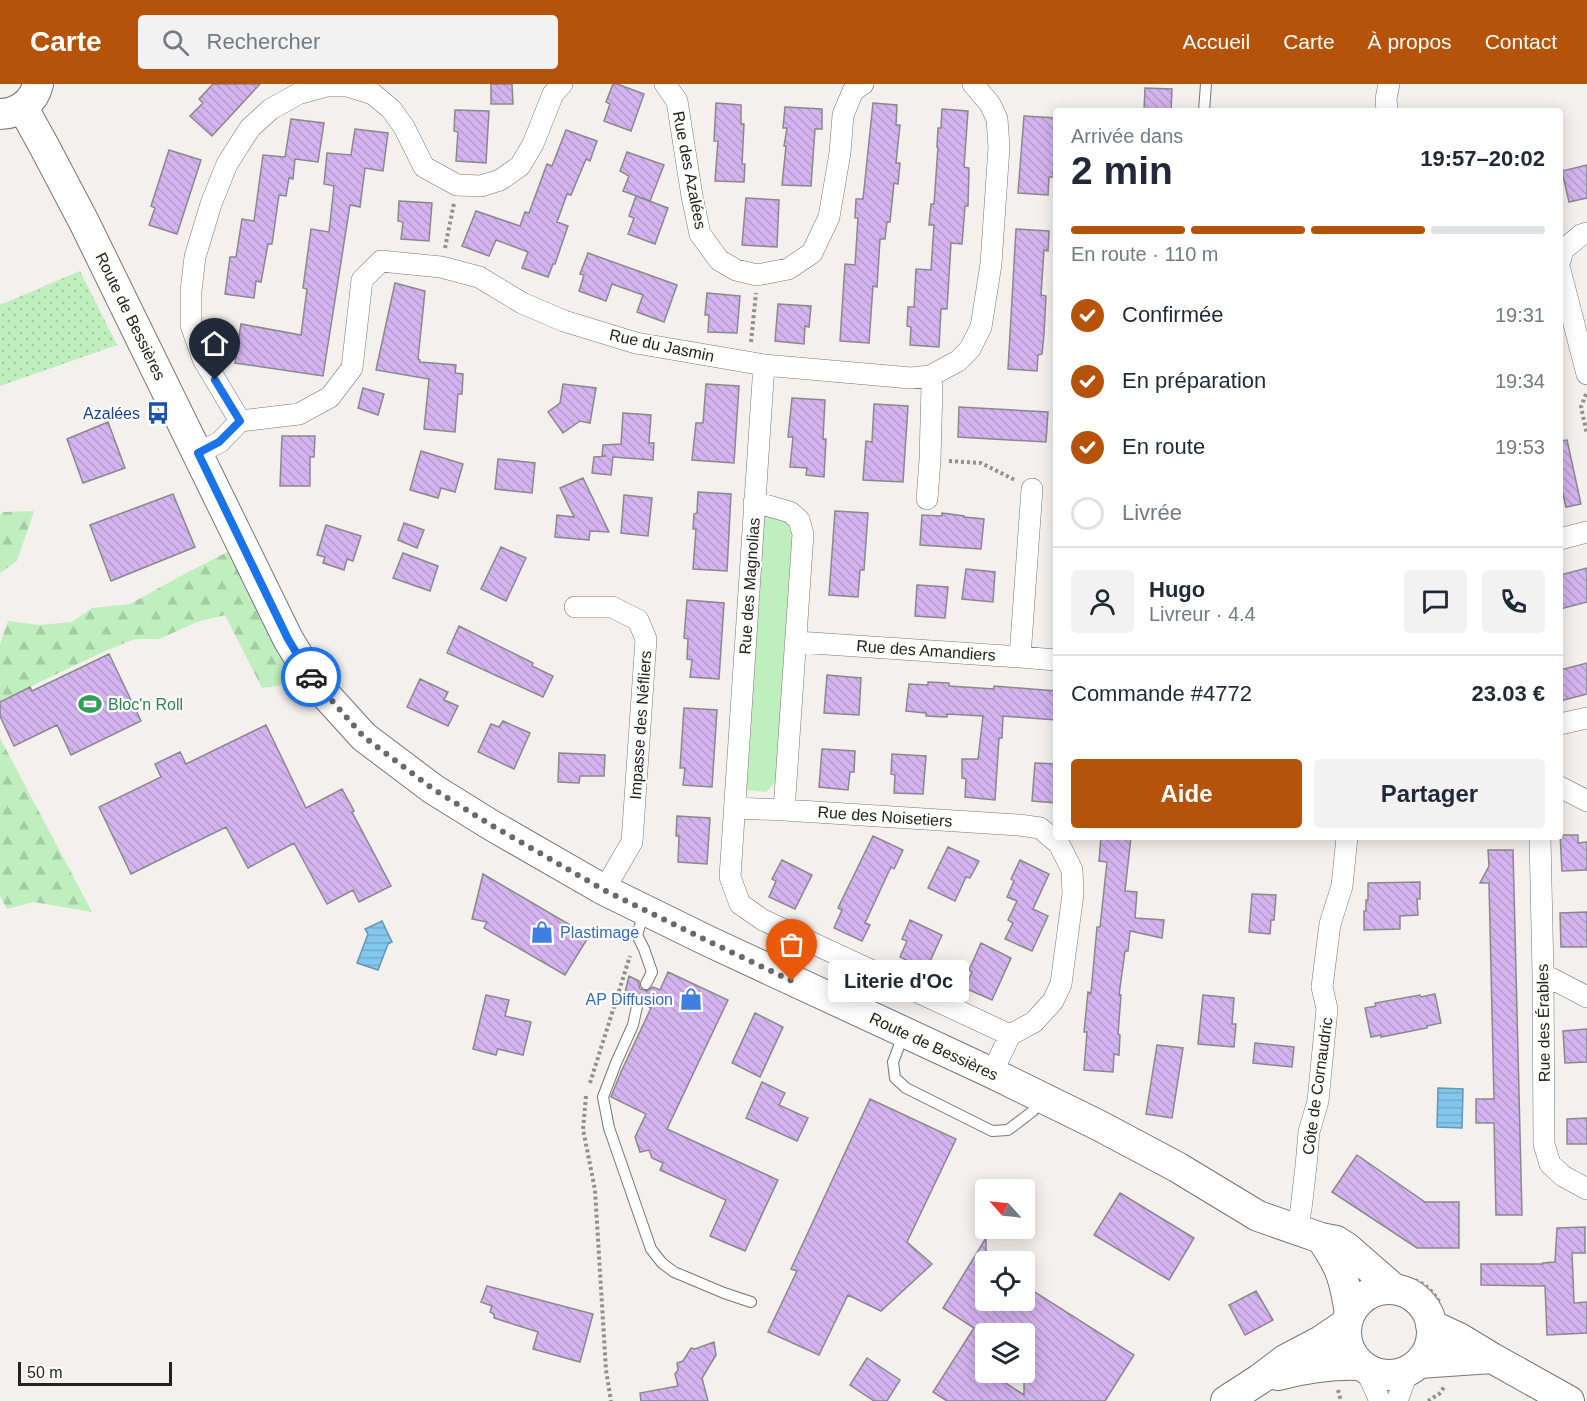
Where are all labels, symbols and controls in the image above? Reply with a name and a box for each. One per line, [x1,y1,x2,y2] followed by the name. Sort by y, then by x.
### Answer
[138,15,558,69] search box
[30,26,102,57] text: Carte
[159,26,192,59] icon: search
[207,29,320,54] text: Rechercher
[1183,30,1250,53] text: Accueil
[1283,30,1335,53] text: Carte
[1368,30,1452,53] text: À propos
[1485,30,1557,53] text: Contact
[670,110,709,231] street label: Rue des Azalées
[1071,125,1183,147] text: Arrivée dans
[1420,146,1545,171] text: 19:57–20:02
[1071,149,1173,192] text: 2 min
[1071,243,1218,265] text: En route · 110 m
[92,250,169,383] street label: Route de Bessières
[1071,299,1104,332] icon: check
[1122,302,1223,327] text: Confirmée
[1495,304,1545,326] text: 19:31
[189,318,240,380] pin
[608,326,716,365] street label: Rue du Jasmin
[198,327,231,360] icon: home
[1071,365,1104,398] icon: check
[1122,368,1266,393] text: En préparation
[1495,370,1545,392] text: 19:34
[145,400,171,426] bus stop icon: Azalées
[83,405,140,422] place label: Azalées
[1071,431,1104,464] icon: check
[1122,434,1205,459] text: En route
[1495,436,1545,458] text: 19:53
[1122,500,1182,525] text: Livrée
[736,517,763,655] street label: Rue des Magnolias
[1071,570,1134,633] button: person
[1404,570,1467,633] button: chat
[1482,570,1545,633] button: phone
[1149,577,1205,602] text: Hugo
[1149,603,1256,625] text: Livreur · 4.4
[856,637,996,664] street label: Rue des Amandiers
[281,647,341,707] courier
[627,650,654,800] street label: Impasse des Néfliers
[295,661,328,694] icon: car
[1071,681,1252,706] text: Commande #4772
[1472,681,1545,706] text: 23.03 €
[77,691,103,717] sports icon: Bloc'n Roll
[108,696,183,713] place label: Bloc'n Roll
[1071,759,1302,828] button: Aide
[1314,759,1545,828] button: Partager
[817,803,953,830] street label: Rue des Noisetiers
[529,919,555,945] shop icon: Plastimage
[766,919,817,981] pin
[560,924,639,941] place label: Plastimage
[775,928,808,961] icon: bag
[828,960,969,1002] callout: Literie d'Oc
[1533,964,1553,1082] street label: Rue des Érables
[844,970,953,992] text: Literie d'Oc
[678,986,704,1012] shop icon: AP Diffusion
[586,991,673,1008] place label: AP Diffusion
[867,1009,1001,1084] street label: Route de Bessières
[1299,1016,1336,1156] street label: Côte de Cornaudric
[975,1179,1035,1239] north arrow
[975,1179,1035,1383] map controls
[975,1251,1035,1311] button: locate
[975,1323,1035,1383] button: layers
[18,1359,172,1386] scale bar
[27,1364,63,1381] text: 50 m

